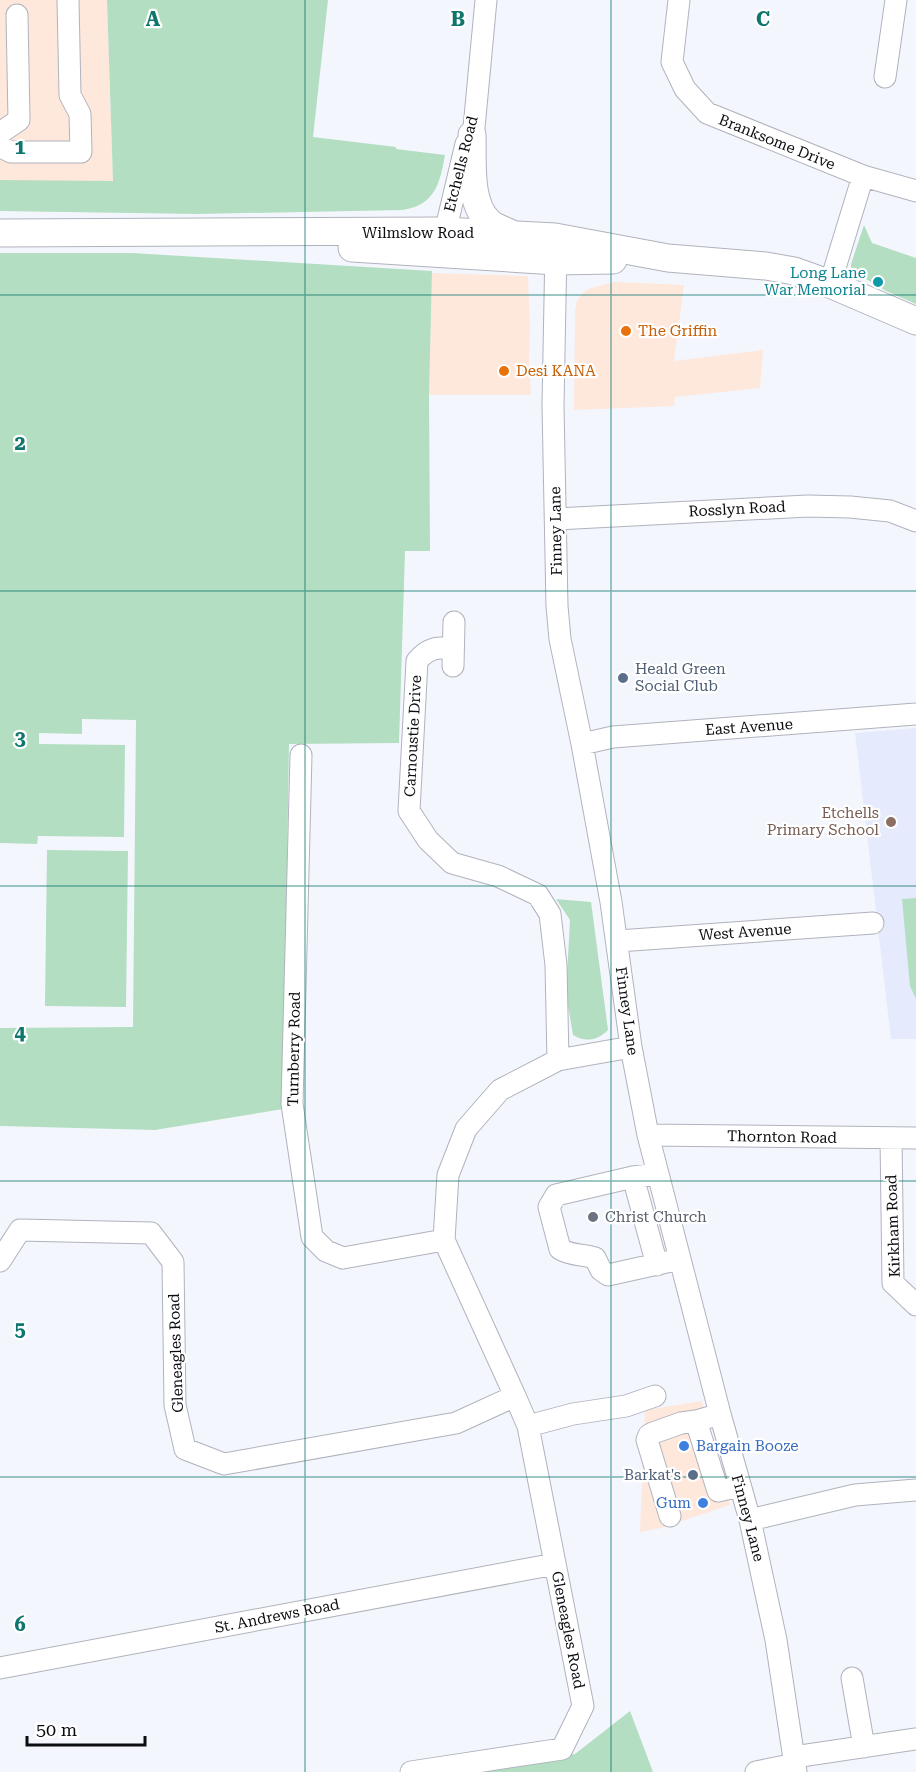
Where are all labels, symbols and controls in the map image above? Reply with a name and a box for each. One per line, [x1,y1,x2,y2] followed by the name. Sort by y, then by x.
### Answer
[146,7,161,31] text: A
[451,7,465,31] text: B
[756,7,770,31] text: C
[716,110,838,174] street label: Branksome Drive
[440,114,482,214] street label: Etchells Road
[14,135,26,159] text: 1
[362,224,474,242] street label: Wilmslow Road
[764,264,866,299] place label: Long Lane War Memorial
[871,275,885,289] marker: Long Lane War Memorial
[638,322,717,340] place label: The Griffin
[619,324,633,338] marker: The Griffin
[516,362,596,380] place label: Desi KANA
[497,364,511,378] marker: Desi KANA
[14,431,26,455] text: 2
[546,486,566,576] street label: Finney Lane
[688,497,786,521] street label: Rosslyn Road
[635,660,726,695] place label: Heald Green Social Club
[616,671,630,685] marker: Heald Green Social Club
[401,675,425,797] street label: Carnoustie Drive
[704,715,794,739] street label: East Avenue
[14,726,26,750] text: 3
[767,804,879,839] place label: Etchells Primary School
[884,815,898,829] marker: Etchells Primary School
[698,920,792,944] street label: West Avenue
[612,966,642,1056] street label: Finney Lane
[284,991,304,1107] street label: Turnberry Road
[14,1021,26,1045] text: 4
[727,1127,837,1147] street label: Thornton Road
[882,1174,904,1278] street label: Kirkham Road
[605,1208,707,1226] place label: Christ Church
[586,1210,600,1224] marker: Christ Church
[165,1293,187,1413] street label: Gleneagles Road
[14,1317,26,1341] text: 5
[696,1437,799,1455] place label: Bargain Booze
[677,1439,691,1453] marker: Bargain Booze
[624,1466,681,1484] place label: Barkat's
[686,1468,700,1482] marker: Barkat's
[728,1473,768,1563] street label: Finney Lane
[656,1494,691,1512] place label: Gum
[696,1496,710,1510] marker: Gum
[548,1570,588,1691] street label: Gleneagles Road
[213,1595,341,1637] street label: St. Andrews Road
[14,1612,26,1636] text: 6
[27,1709,146,1747] scale bar
[36,1719,77,1740] text: 50 m

